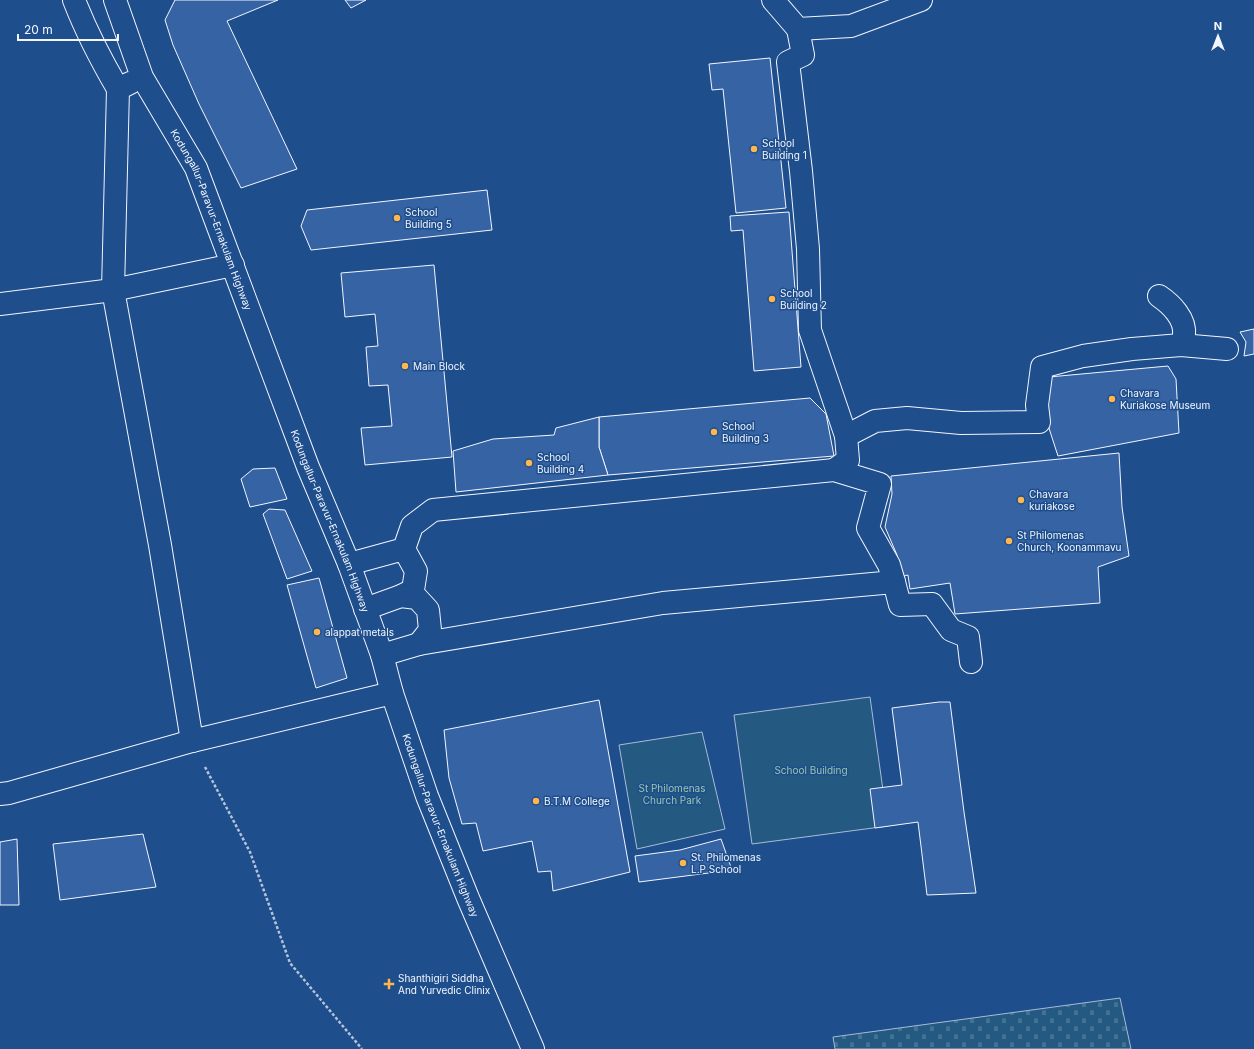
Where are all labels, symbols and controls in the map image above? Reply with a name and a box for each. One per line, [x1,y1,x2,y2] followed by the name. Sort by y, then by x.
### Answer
[18,16,118,42] scale bar
[1198,16,1238,56] north arrow
[1214,19,1222,33] text: N
[24,22,53,37] text: 20 m
[168,127,255,312] street label: Kodungallur-Paravur-Ernakulam Highway
[762,137,807,161] place label: School Building 1
[749,144,759,154] marker: School Building 1
[405,206,452,230] place label: School Building 5
[392,213,402,223] marker: School Building 5
[780,287,827,311] place label: School Building 2
[767,294,777,304] marker: School Building 2
[413,360,465,372] place label: Main Block
[400,361,410,371] marker: Main Block
[1120,387,1210,411] place label: Chavara Kuriakose Museum
[1107,394,1117,404] marker: Chavara Kuriakose Museum
[722,420,769,444] place label: School Building 3
[709,427,719,437] marker: School Building 3
[289,428,372,614] street label: Kodungallur-Paravur-Ernakulam Highway
[537,451,584,475] place label: School Building 4
[524,458,534,468] marker: School Building 4
[1029,488,1075,512] place label: Chavara kuriakose
[1016,495,1026,505] marker: Chavara kuriakose
[1017,529,1121,553] place label: St Philomenas Church, Koonammavu
[1004,536,1014,546] marker: St Philomenas Church, Koonammavu
[325,626,394,638] place label: alappat metals
[312,627,322,637] marker: alappat metals
[400,732,482,919] street label: Kodungallur-Paravur-Ernakulam Highway
[774,764,848,776] park label: School Building
[638,782,706,806] park label: St Philomenas Church Park
[544,795,610,807] place label: B.T.M College
[531,796,541,806] marker: B.T.M College
[691,851,761,875] place label: St. Philomenas L.P School
[678,858,688,868] marker: St. Philomenas L.P School
[398,972,491,996] place label: Shanthigiri Siddha And Yurvedic Clinix
[383,978,395,990] marker: Shanthigiri Siddha And Yurvedic Clinix

